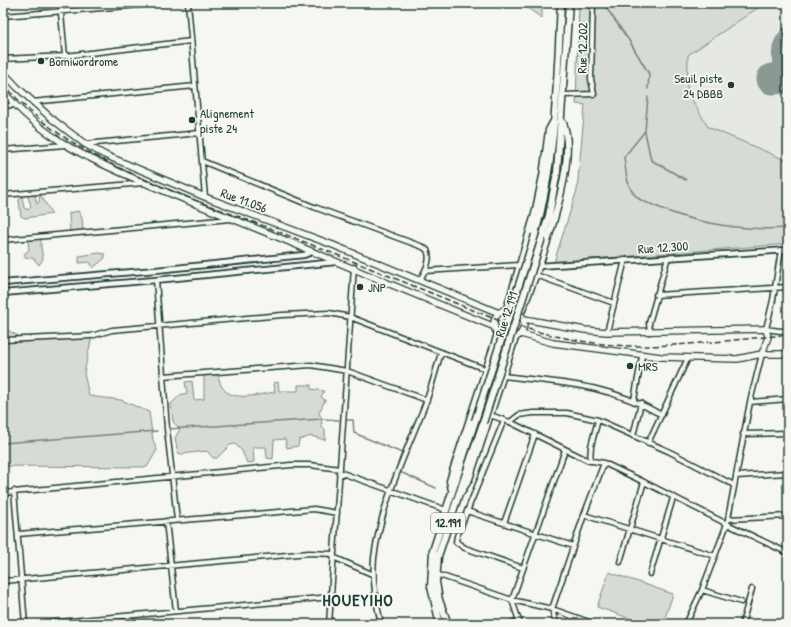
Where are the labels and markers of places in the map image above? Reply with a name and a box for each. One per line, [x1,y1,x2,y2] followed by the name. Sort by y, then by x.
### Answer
[49,52,118,70] place label: Bomiwordrome
[36,56,46,66] marker: Bomiwordrome
[674,69,723,102] place label: Seuil piste 24 DBBB
[726,80,736,90] marker: Seuil piste 24 DBBB
[200,104,254,137] place label: Alignement piste 24
[187,115,197,125] marker: Alignement piste 24
[368,278,386,296] place label: JNP
[355,282,365,292] marker: JNP
[638,357,658,375] place label: MRS
[625,361,635,371] marker: MRS

